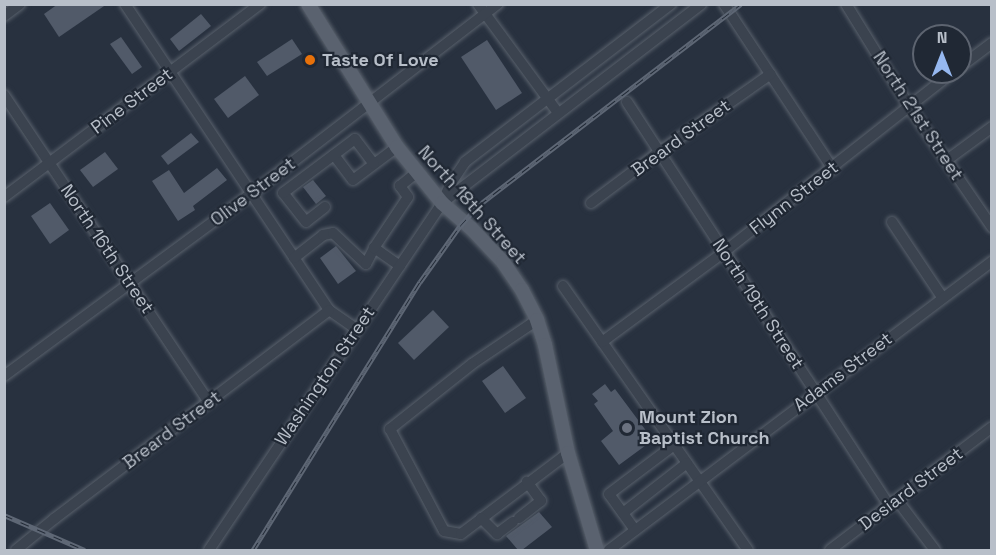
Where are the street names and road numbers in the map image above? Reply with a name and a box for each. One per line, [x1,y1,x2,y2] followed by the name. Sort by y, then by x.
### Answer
[868,47,968,185] street label: North 21st Street
[87,63,177,139] street label: Pine Street
[627,95,735,181] street label: Breard Street
[413,141,531,269] street label: North 18th Street
[206,153,300,231] street label: Olive Street
[745,157,843,239] street label: Flynn Street
[56,180,158,318] street label: North 16th Street
[708,235,808,373] street label: North 19th Street
[270,302,380,450] street label: Washington Street
[789,328,897,416] street label: Adams Street
[119,386,225,474] street label: Breard Street
[855,443,967,535] street label: Desiard Street

